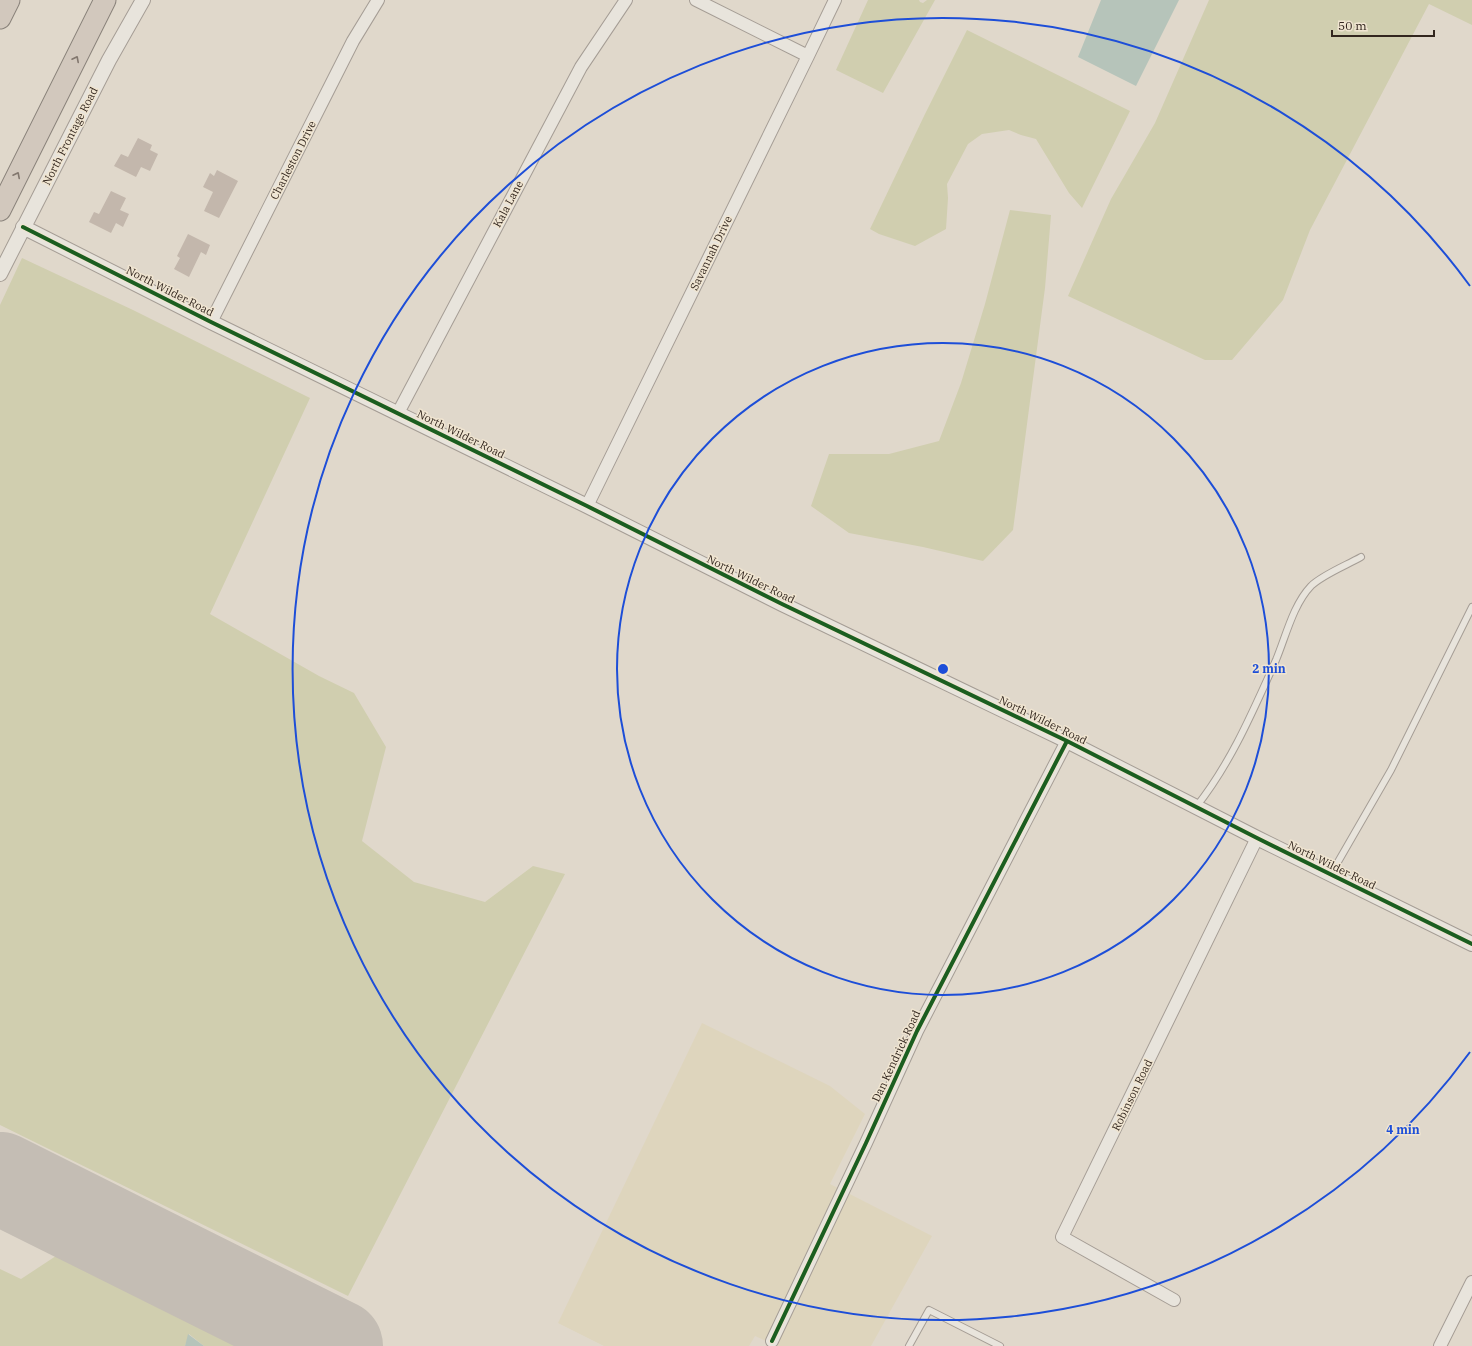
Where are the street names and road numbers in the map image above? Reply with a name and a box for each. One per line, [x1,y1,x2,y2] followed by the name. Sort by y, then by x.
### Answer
[39,84,101,187] street label: North Frontage Road
[267,118,319,202] street label: Charleston Drive
[490,178,526,230] street label: Kala Lane
[687,213,735,293] street label: Savannah Drive
[124,263,216,319] street label: North Wilder Road
[415,407,508,462] street label: North Wilder Road
[705,552,798,607] street label: North Wilder Road
[997,693,1090,748] street label: North Wilder Road
[1286,838,1379,893] street label: North Wilder Road
[869,1008,924,1104] street label: Dan Kendrick Road
[1109,1057,1156,1133] street label: Robinson Road

